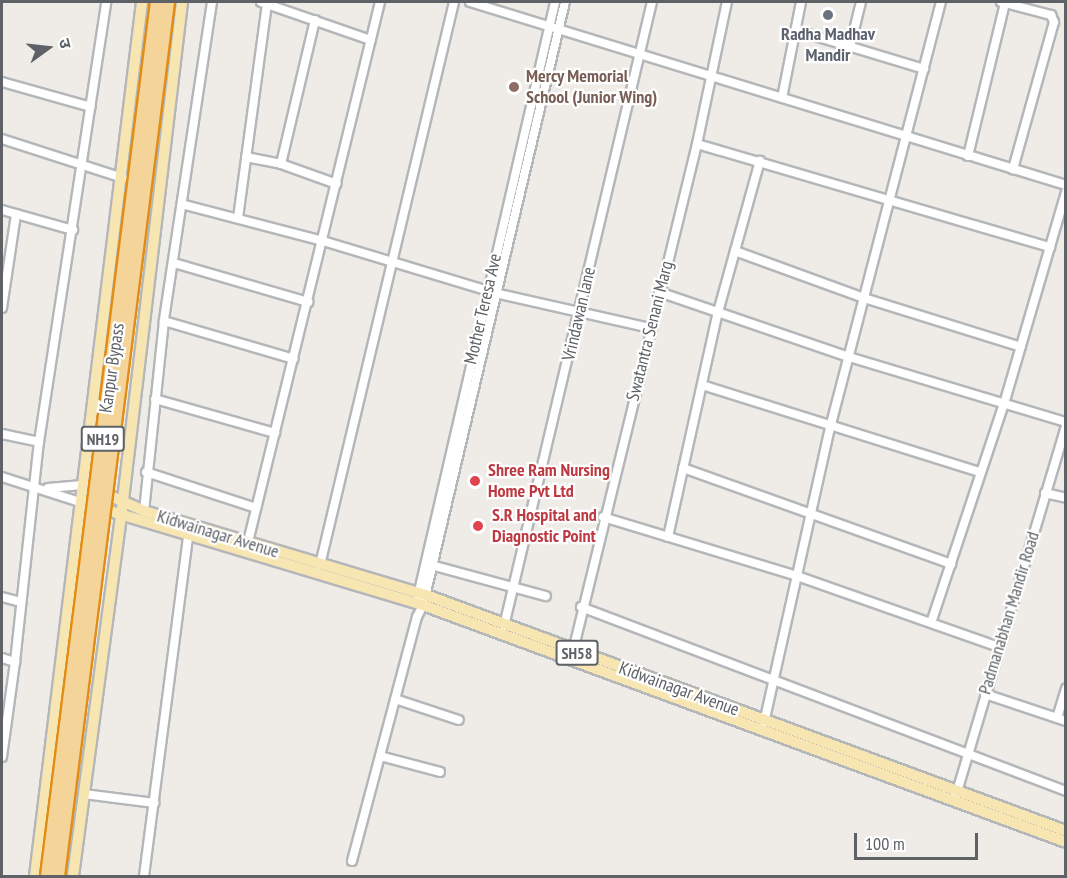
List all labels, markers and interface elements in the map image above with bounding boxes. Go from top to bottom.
marker: Radha Madhav Mandir [821,8,835,22]
north arrow [18,18,78,78]
place label: Radha Madhav Mandir [781,24,875,66]
text: उ [55,36,76,50]
place label: Mercy Memorial School (Junior Wing) [526,66,658,109]
marker: Mercy Memorial School (Junior Wing) [507,80,521,94]
street label: Mother Teresa Ave [460,251,506,367]
street label: Swatantra Senani Marg [622,259,678,403]
street label: Vrindawan lane [558,265,600,363]
street label: Kanpur Bypass [95,322,129,414]
road number: NH19 [80,426,126,452]
place label: Shree Ram Nursing Home Pvt Ltd [488,460,610,502]
marker: Shree Ram Nursing Home Pvt Ltd [466,472,484,490]
street label: Kidwainagar Avenue [154,505,282,563]
place label: S.R Hospital and Diagnostic Point [492,505,597,548]
marker: S.R Hospital and Diagnostic Point [469,517,487,535]
street label: Padmanabhan Mandir Road [974,529,1044,697]
road number: SH58 [554,640,600,666]
street label: Kidwainagar Avenue [616,657,742,721]
scale bar [857,821,982,859]
text: 100 m [865,832,905,855]

